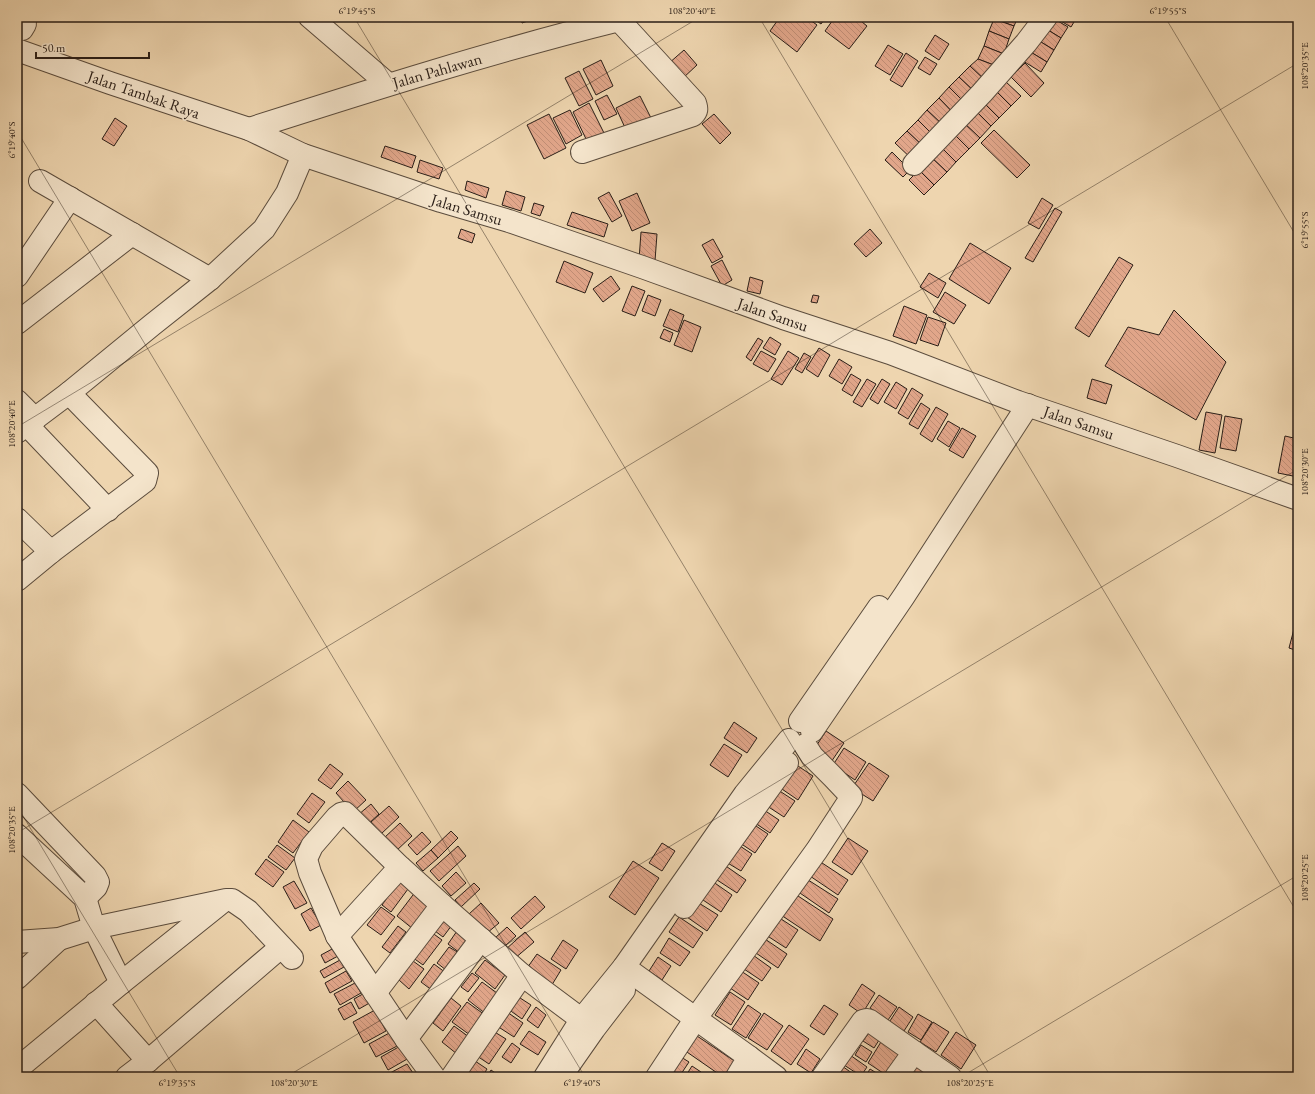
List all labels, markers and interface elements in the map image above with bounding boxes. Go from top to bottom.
text: 6°19'45"S [339,4,376,17]
text: 108°20'40"E [668,4,716,17]
text: 6°19'55"S [1150,4,1187,17]
scale bar [36,34,149,60]
text: 50 m [42,40,66,56]
text: 108°20'35"E [1298,42,1311,90]
street label: Jalan Pahlawan [388,48,485,94]
street label: Jalan Tambak Raya [83,65,203,124]
text: 6°19'40"S [5,121,18,158]
street label: Jalan Samsu [427,188,506,230]
text: 6°19'55"S [1298,211,1311,248]
street label: Jalan Samsu [733,292,812,337]
text: 108°20'40"E [5,400,18,448]
street label: Jalan Samsu [1039,400,1118,445]
text: 108°20'30"E [1298,448,1311,496]
text: 108°20'35"E [5,806,18,854]
text: 108°20'25"E [1298,854,1311,902]
text: 6°19'35"S [159,1076,196,1089]
text: 108°20'30"E [270,1076,318,1089]
text: 6°19'40"S [564,1076,601,1089]
text: 108°20'25"E [946,1076,994,1089]

